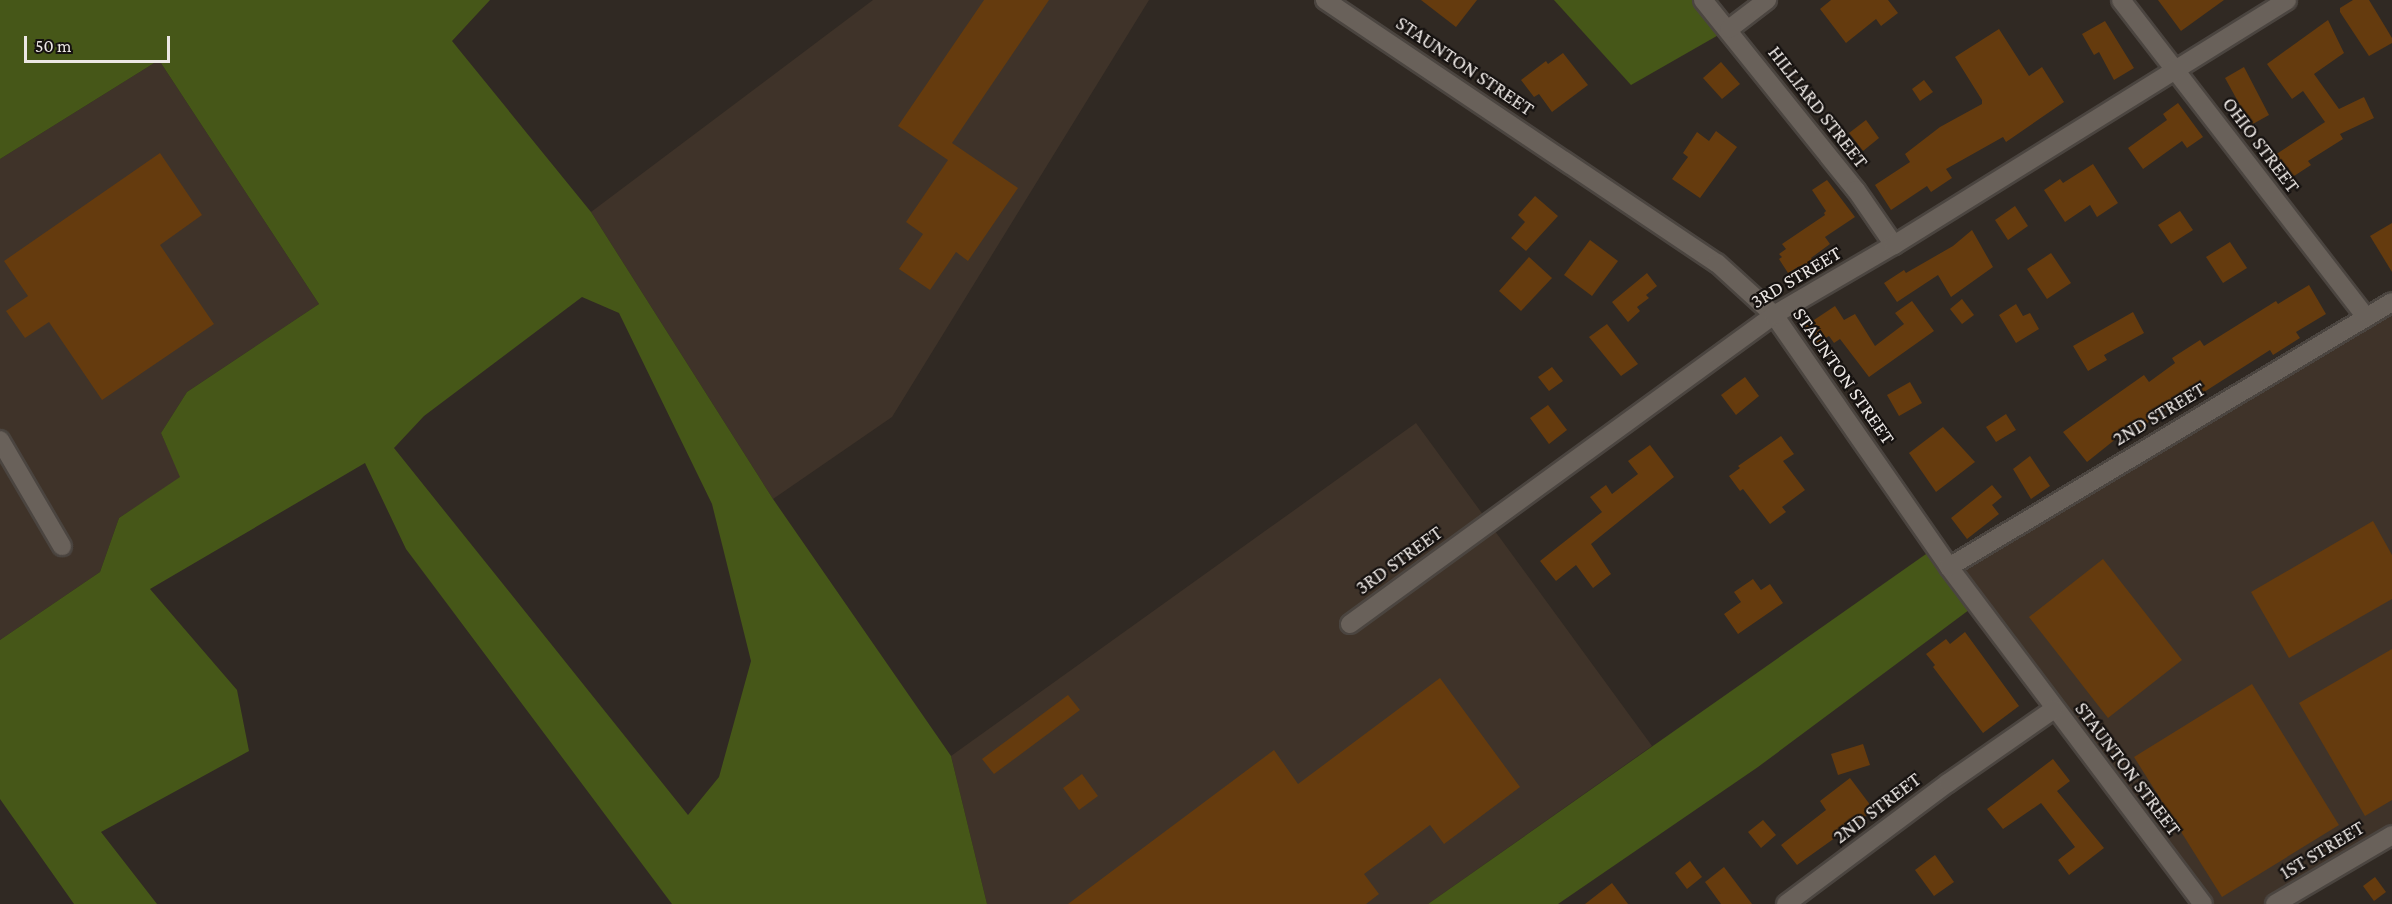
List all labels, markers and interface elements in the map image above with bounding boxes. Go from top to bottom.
street label: STAUNTON STREET [1391,11,1539,121]
scale bar [27,24,172,62]
text: 50 m [35,36,72,56]
street label: HILLIARD STREET [1763,41,1873,173]
street label: OHIO STREET [2217,92,2305,198]
street label: 3RD STREET [1746,241,1846,313]
street label: STAUNTON STREET [1788,303,1900,449]
street label: 2ND STREET [2108,377,2210,451]
street label: 3RD STREET [1351,520,1447,600]
street label: STAUNTON STREET [2070,697,2186,841]
street label: 2ND STREET [1828,767,1926,849]
street label: 1ST STREET [2275,815,2369,885]

